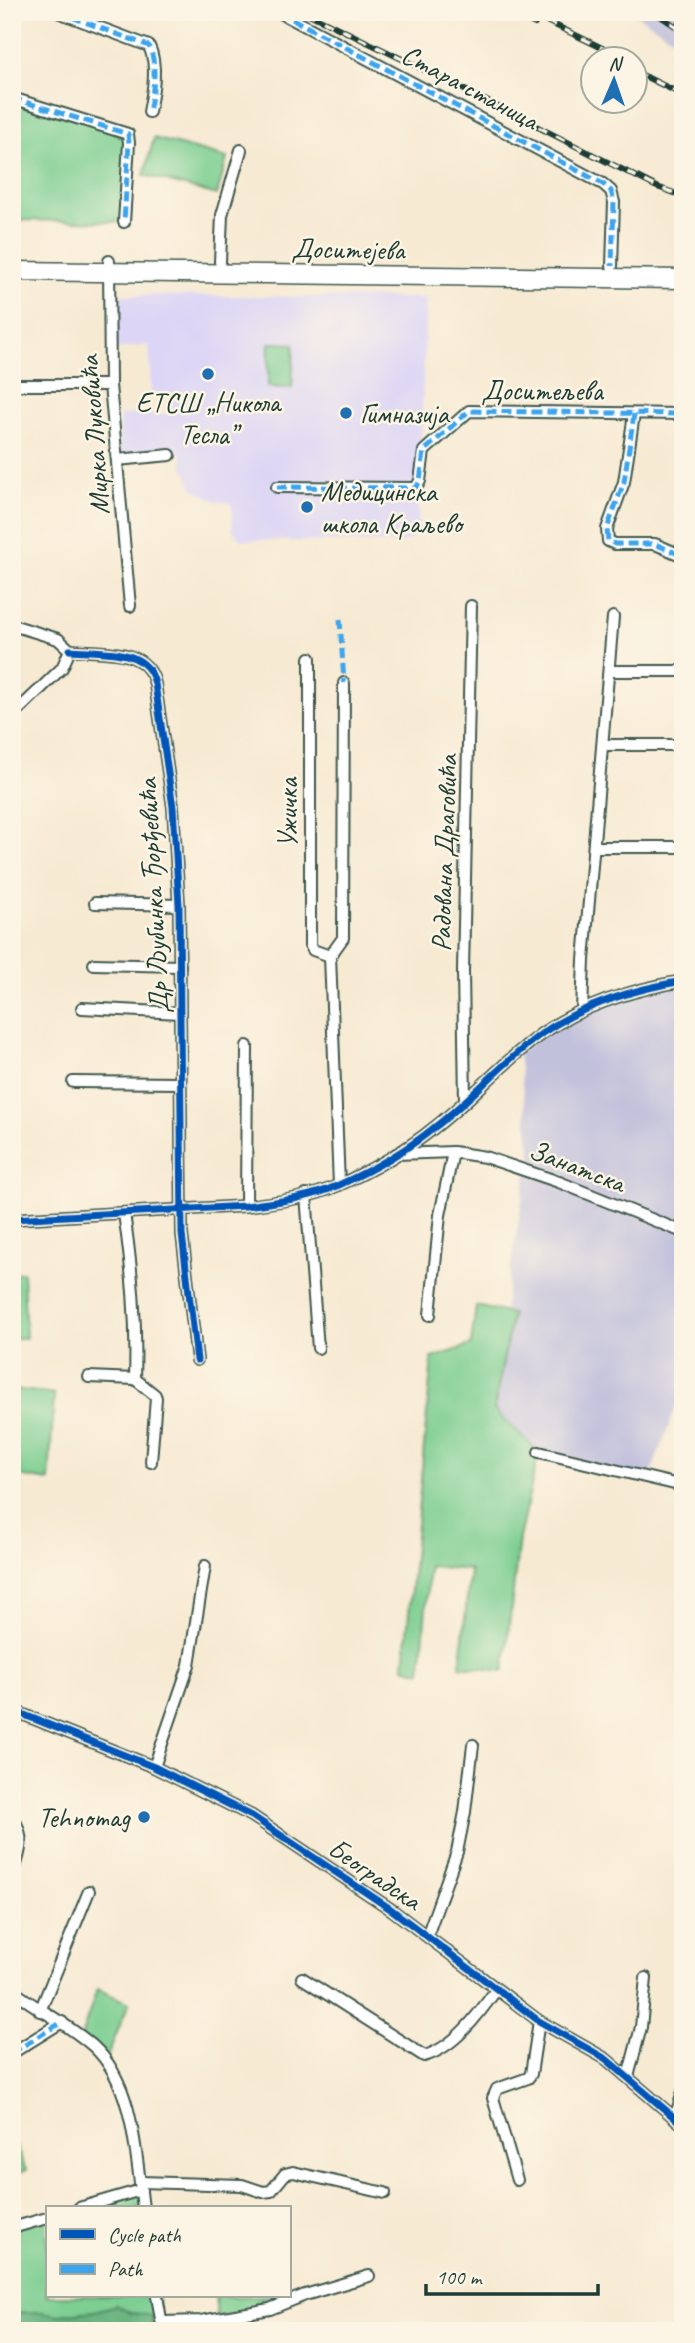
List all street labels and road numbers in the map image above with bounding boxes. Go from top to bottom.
street label: Стара станица [396,36,546,138]
street label: Доситејева [291,231,407,268]
street label: Мирка Луковића [71,352,117,516]
street label: Доситељева [481,373,604,408]
street label: Радована Драговића [423,752,465,952]
street label: Др Љубинка Ђорђевића [129,776,177,1014]
street label: Ужичка [270,776,305,848]
street label: Занатска [524,1132,632,1201]
street label: Београдска [322,1830,430,1919]

